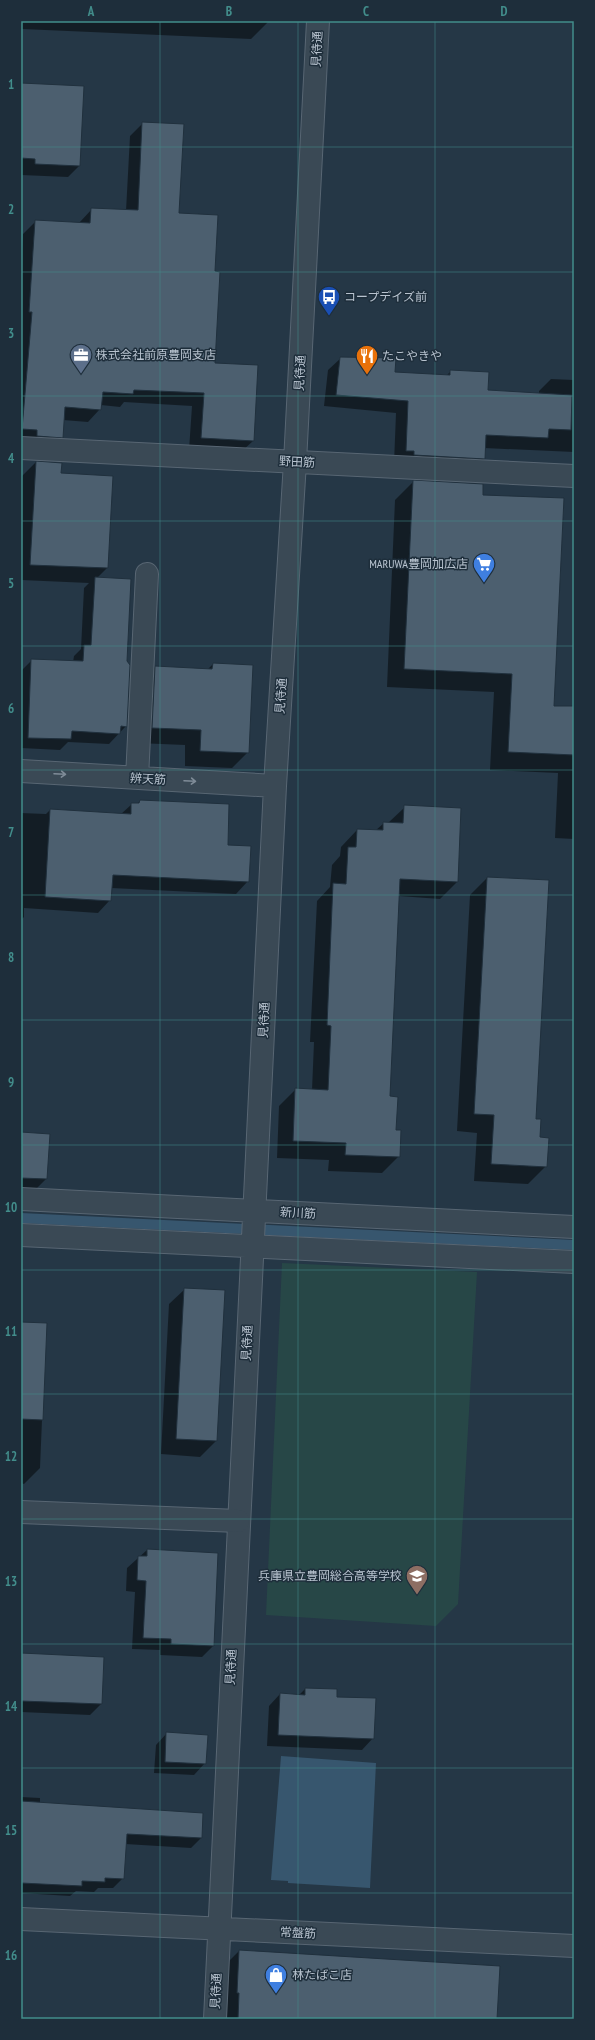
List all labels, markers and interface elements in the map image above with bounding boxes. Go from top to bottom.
text: A [87,3,95,20]
text: B [226,3,232,20]
text: C [363,3,369,20]
text: D [501,3,508,20]
street label: 見待通 [308,31,325,67]
text: 1 [8,76,14,93]
text: 2 [8,201,14,218]
bus stop icon: コープデイズ前 [316,284,342,317]
place label: コープデイズ前 [344,289,427,304]
text: 3 [8,325,14,342]
office icon: 株式会社前原豊岡支店 [68,342,94,375]
restaurant icon: たこやきや [354,343,380,376]
place label: 株式会社前原豊岡支店 [96,347,216,362]
place label: たこやきや [382,348,442,363]
street label: 見待通 [291,355,308,391]
text: 4 [8,450,15,467]
street label: 野田筋 [279,453,315,470]
supermarket icon: MARUWA豊岡加広店 [471,551,497,584]
place label: MARUWA豊岡加広店 [369,556,468,571]
text: 5 [8,575,14,592]
street label: 見待通 [272,677,289,714]
text: 6 [8,700,14,717]
one-way arrow [53,770,66,777]
street label: 辨天筋 [130,770,166,787]
one-way arrow [183,778,196,785]
text: 7 [8,824,14,841]
text: 8 [8,949,14,966]
street label: 見待通 [255,1002,272,1038]
text: 9 [8,1074,14,1091]
text: 10 [5,1199,17,1216]
street label: 新川筋 [280,1204,316,1221]
text: 11 [5,1323,17,1340]
street label: 見待通 [238,1325,255,1361]
text: 12 [5,1448,17,1465]
school or university icon: 兵庫県立豊岡総合高等学校 [404,1563,430,1596]
place label: 兵庫県立豊岡総合高等学校 [258,1568,402,1583]
text: 13 [5,1573,17,1590]
street label: 見待通 [222,1649,239,1685]
text: 14 [5,1698,18,1715]
text: 15 [5,1822,17,1839]
street label: 常盤筋 [280,1924,316,1941]
text: 16 [5,1947,17,1964]
shop icon: 林たばこ店 [263,1962,289,1995]
place label: 林たばこ店 [292,1967,352,1982]
street label: 見待通 [207,1973,224,2009]

